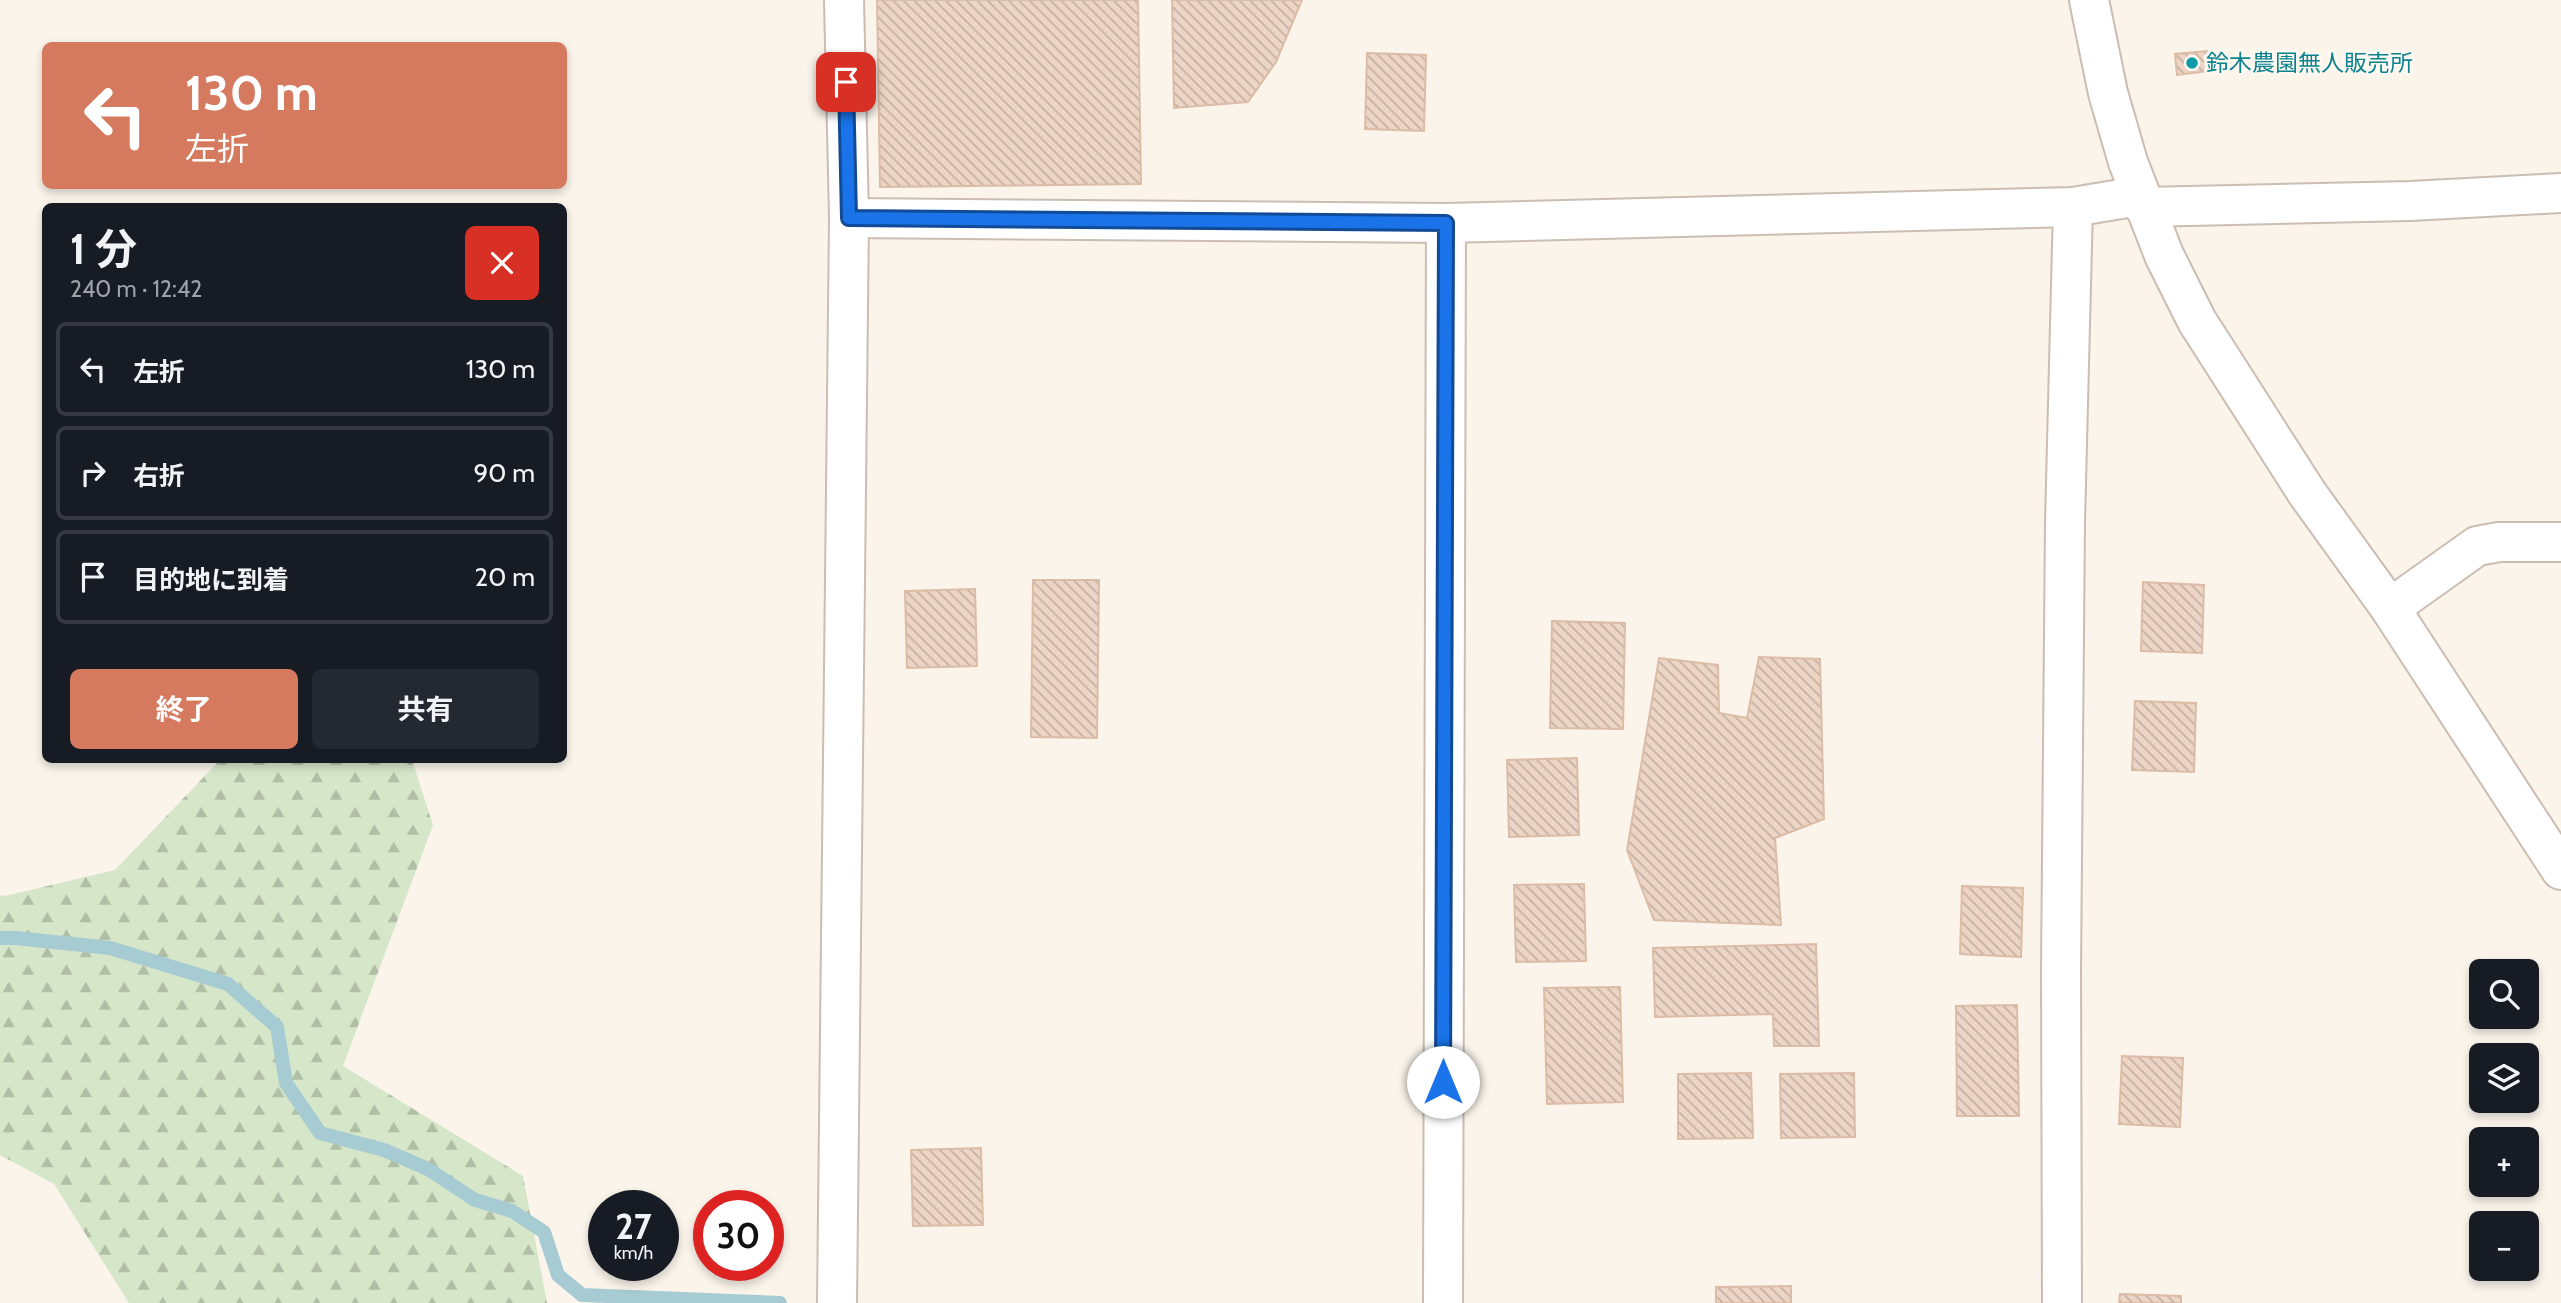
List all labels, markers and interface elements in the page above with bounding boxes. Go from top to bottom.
place label: 鈴木農園無人販売所 [2206,49,2413,77]
pin [816,52,876,112]
marker: 鈴木農園無人販売所 [2184,55,2200,71]
text: 130 m [185,63,318,122]
icon: arrive [827,63,865,101]
icon: left [70,70,161,161]
text: 左折 [185,129,249,168]
text: 1 分 [70,223,137,275]
button: close [465,226,539,300]
text: 240 m · 12:42 [70,275,202,303]
icon: left [74,350,112,388]
text: 130 m [466,353,535,385]
text: 左折 [133,356,185,388]
icon: right [74,454,112,492]
text: 90 m [473,457,535,489]
text: 右折 [133,460,185,492]
icon: arrive [74,558,112,596]
text: 20 m [475,561,535,593]
text: 目的地に到着 [133,564,289,596]
button: 終了 [70,669,298,749]
button: 共有 [312,669,539,749]
map controls [2469,959,2539,1281]
button: search [2469,959,2539,1029]
button: layers [2469,1043,2539,1113]
position arrow [1406,1045,1480,1119]
button: + [2469,1127,2539,1197]
speed limit sign: 30 [693,1190,784,1281]
text: 27 [615,1205,652,1248]
button: − [2469,1211,2539,1281]
text: km/h [614,1242,653,1264]

